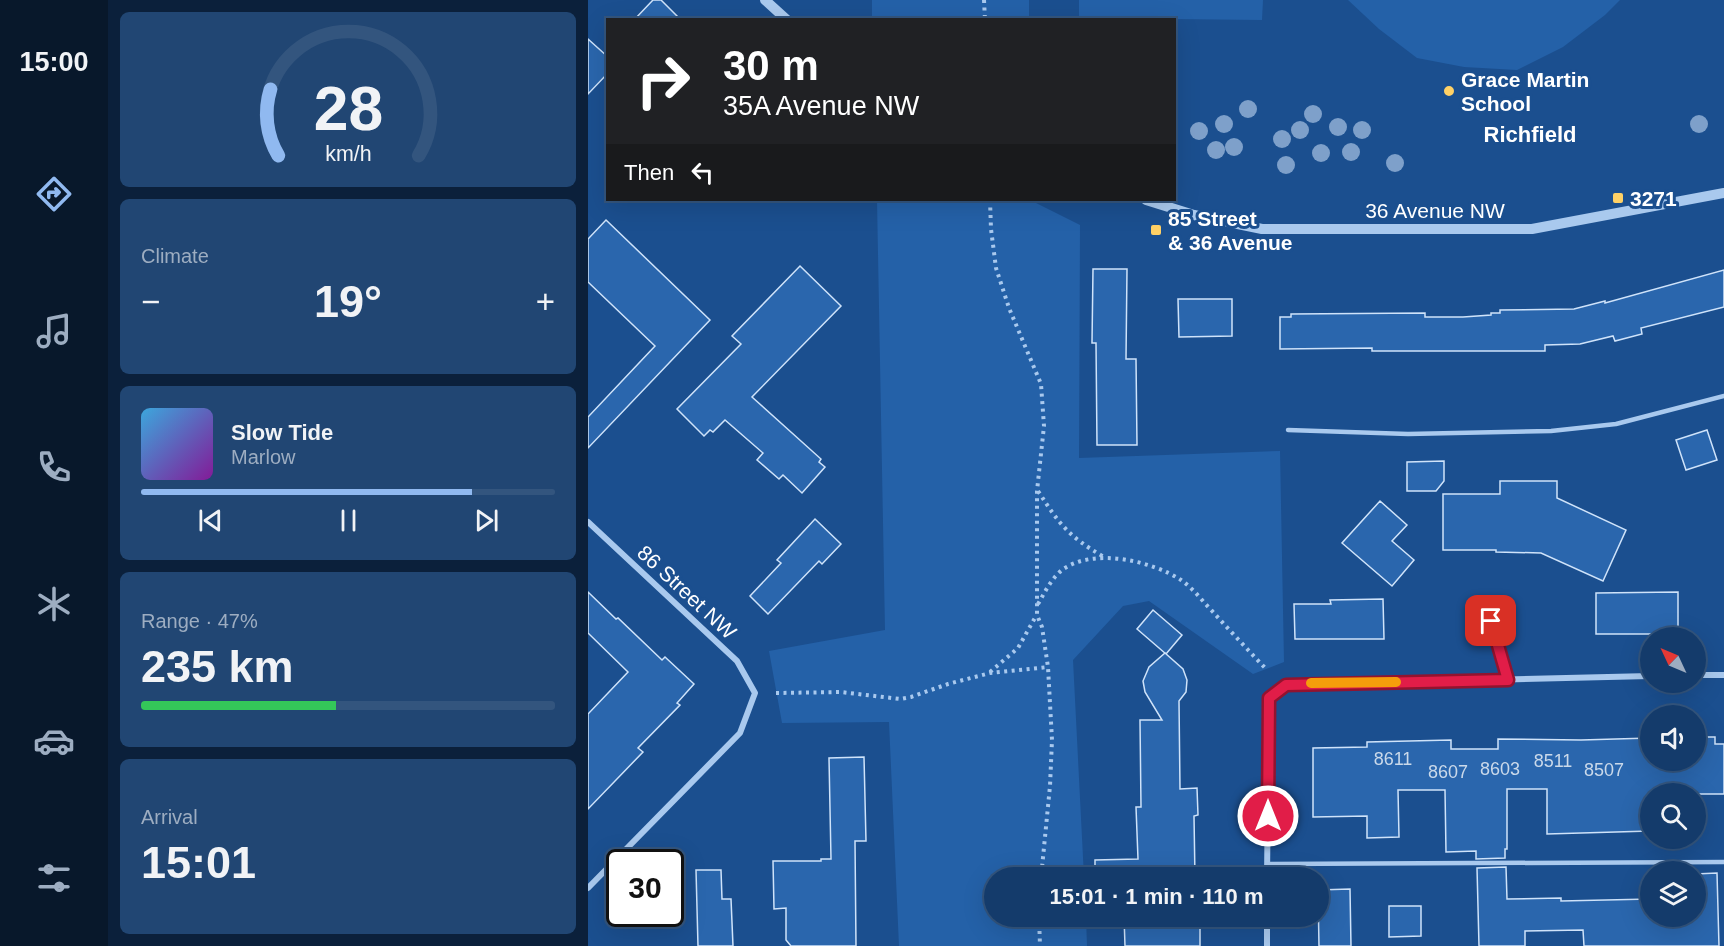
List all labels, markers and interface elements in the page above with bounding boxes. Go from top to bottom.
icon: right [624,42,702,120]
text: 30 m [723,42,819,89]
text: 15:00 [19,47,89,77]
place label: Grace Martin School [1461,68,1589,115]
text: 28 [313,75,383,144]
marker: Grace Martin School [1442,84,1456,98]
text: 35A Avenue NW [723,91,919,121]
district label: Richfield [1484,122,1576,147]
text: km/h [325,143,371,167]
icon: left [686,156,719,189]
text: Then [624,160,674,185]
icon: directions [33,173,75,215]
place label: 3271 [1630,187,1677,210]
marker: 3271 [1611,191,1625,205]
street label: 36 Avenue NW [1365,199,1505,222]
place label: 85 Street & 36 Avenue [1168,207,1293,254]
marker: 85 Street & 36 Avenue [1149,223,1163,237]
text: Climate [141,245,209,267]
text: 19° [314,276,382,327]
text: − [141,283,160,320]
text: + [536,283,555,320]
icon: music [33,310,75,352]
text: Slow Tide [231,420,333,445]
icon: phone [33,446,75,488]
text: Marlow [231,446,295,468]
icon: previous [194,504,227,537]
icon: pause [332,504,365,537]
icon: next [470,504,503,537]
street label: 86 Street NW [633,541,741,644]
icon: climate [33,583,75,625]
pin [1465,595,1516,646]
icon: arrive [1474,604,1507,637]
text: Range · 47% [141,610,258,632]
north arrow [1640,627,1706,693]
map controls [1640,627,1706,927]
text: 235 km [141,641,294,692]
button: sound [1640,705,1706,771]
icon: car [33,720,75,762]
house number: 8611 [1374,749,1412,769]
house number: 8511 [1534,751,1572,771]
house number: 8603 [1480,759,1520,779]
house number: 8507 [1584,760,1624,780]
house number: 8607 [1428,762,1468,782]
button: search [1640,783,1706,849]
position arrow [1236,784,1300,848]
text: Arrival [141,806,198,828]
text: 15:01 [141,837,256,888]
speed limit sign: 30 [606,849,684,927]
icon: filters [33,857,75,899]
button: layers [1640,861,1706,927]
text: 15:01 · 1 min · 110 m [1050,884,1264,909]

